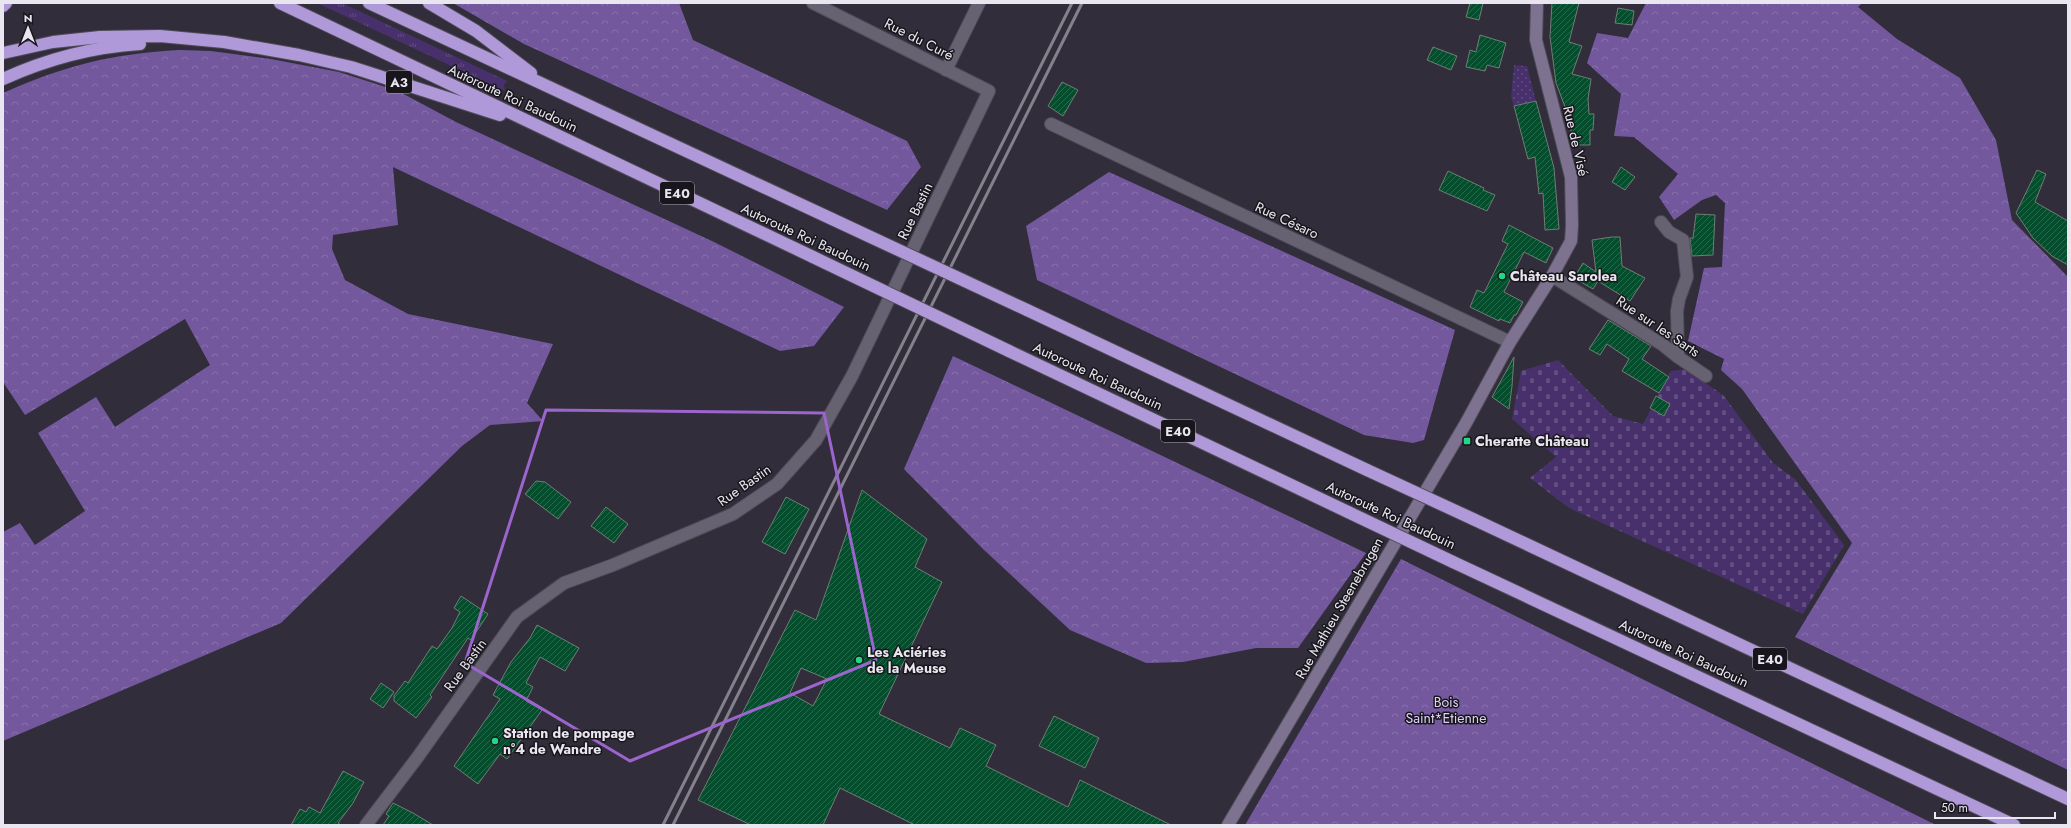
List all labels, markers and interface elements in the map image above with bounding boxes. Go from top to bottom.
north arrow [8,8,48,48]
text: N [24,10,32,26]
street label: Rue du Curé [881,13,957,65]
street label: Autoroute Roi Baudouin [445,59,581,137]
road number: A3 [386,71,412,93]
street label: Rue de Visé [1558,104,1594,178]
street label: Rue Bastin [893,179,937,243]
road number: E40 [660,182,694,204]
street label: Rue Césaro [1252,197,1322,244]
street label: Autoroute Roi Baudouin [738,198,874,276]
place label: Château Sarolea [1510,266,1617,286]
marker: Château Sarolea [1497,271,1507,281]
street label: Rue sur les Sarts [1612,291,1704,362]
street label: Autoroute Roi Baudouin [1030,337,1166,415]
road number: E40 [1161,420,1195,442]
place label: Cheratte Château [1475,431,1589,451]
marker: Cheratte Château [1462,436,1472,446]
street label: Rue Bastin [713,459,775,511]
street label: Autoroute Roi Baudouin [1323,476,1459,554]
street label: Rue Mathieu Steenebrugen [1290,534,1388,682]
street label: Autoroute Roi Baudouin [1616,614,1752,692]
street label: Rue Bastin [439,634,491,696]
place label: Les Aciéries de la Meuse [867,642,947,678]
road number: E40 [1753,648,1787,670]
marker: Les Aciéries de la Meuse [854,655,864,665]
park label: Bois Saint*Etienne [1406,692,1486,728]
place label: Station de pompage n°4 de Wandre [503,723,635,759]
marker: Station de pompage n°4 de Wandre [490,736,500,746]
scale bar [1935,794,2055,820]
text: 50 m [1941,799,1968,817]

